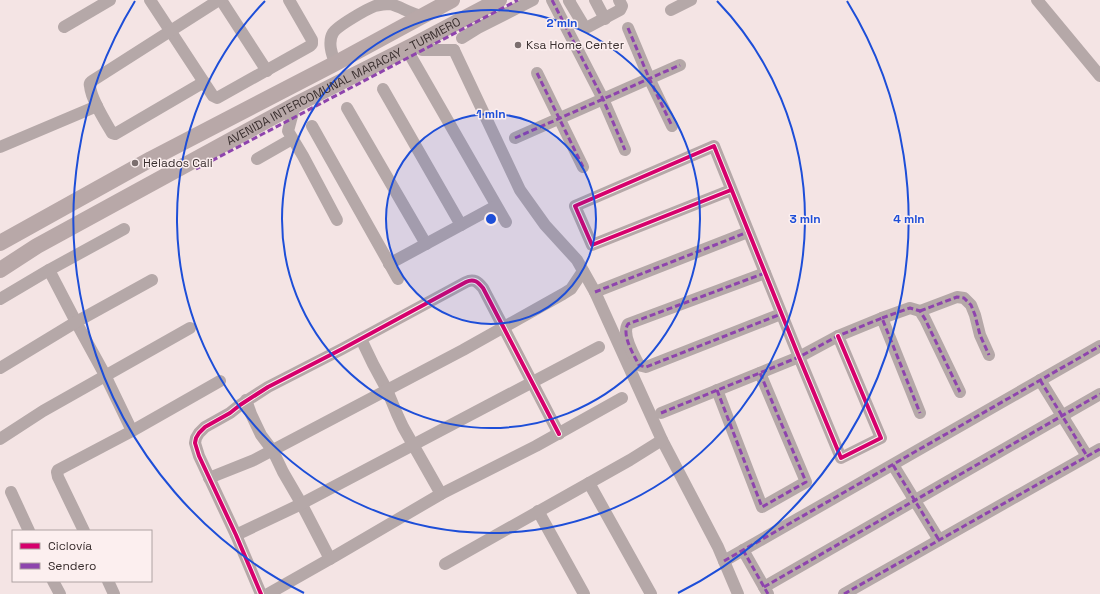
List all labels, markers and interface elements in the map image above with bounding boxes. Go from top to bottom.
street label: AVENIDA INTERCOMUNAL MARACAY - TURMERO [223,14,463,149]
text: 2 min [546,15,578,31]
place label: Ksa Home Center [526,37,625,53]
marker: Ksa Home Center [513,40,523,50]
text: 1 min [476,106,506,122]
place label: Helados Cali [143,155,213,171]
marker: Helados Cali [130,158,140,168]
text: 3 min [789,211,821,227]
text: 4 min [893,211,925,227]
centre of rings [484,212,498,226]
legend [12,530,152,582]
text: Ciclovía [48,538,92,554]
text: Sendero [48,558,96,574]

